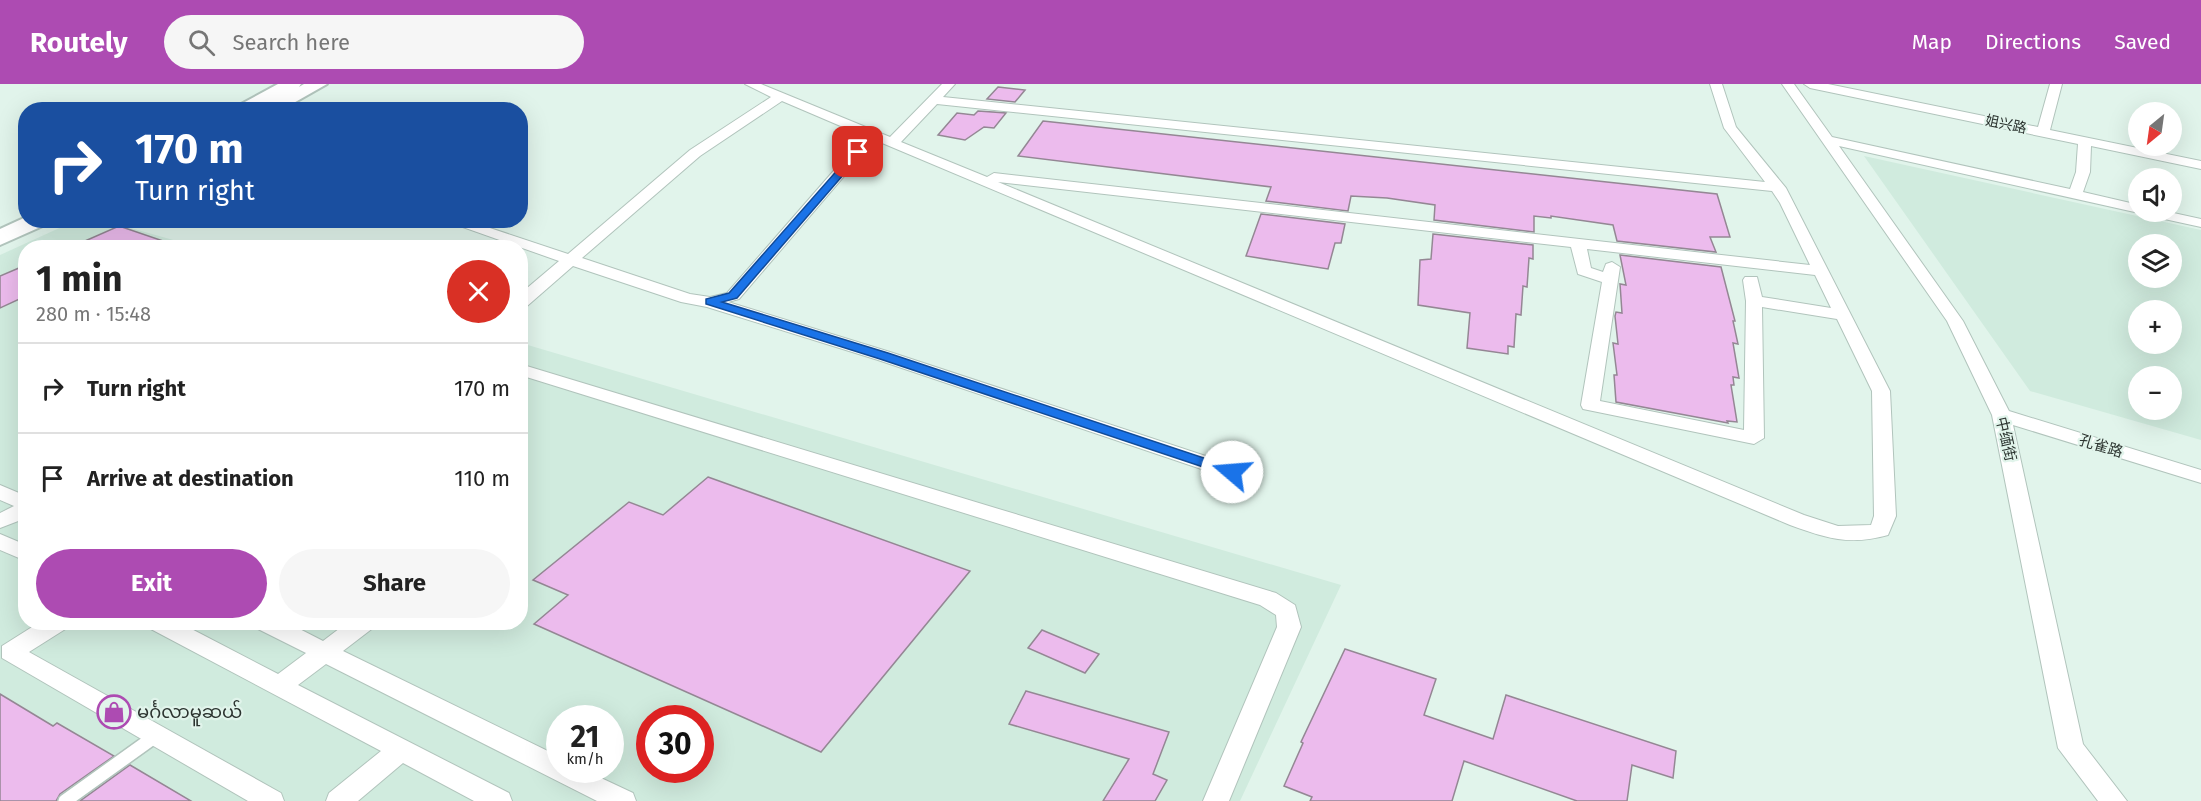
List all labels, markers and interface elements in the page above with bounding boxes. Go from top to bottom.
search box [164,15,584,69]
text: Routely [30,26,128,59]
icon: search [185,26,218,59]
text: Search here [233,29,350,56]
text: Map [1912,29,1952,55]
text: Directions [1985,29,2081,55]
text: Saved [2114,29,2171,55]
north arrow [2128,102,2182,156]
map controls [2128,102,2182,420]
street label: 姐兴路 [1984,112,2028,137]
text: 170 m [135,124,244,174]
icon: right [36,126,114,204]
pin [832,126,883,177]
icon: arrive [841,135,874,168]
button: sound [2128,168,2182,222]
text: Turn right [135,175,255,207]
button: layers [2128,234,2182,288]
text: 1 min [36,257,123,301]
button: close [447,260,510,323]
button: + [2128,300,2182,354]
text: 280 m · 15:48 [36,302,151,326]
button: − [2128,366,2182,420]
icon: right [36,372,69,405]
text: Turn right [87,375,186,402]
text: 170 m [454,375,510,402]
street label: 中缅街 [1992,415,2020,463]
street label: 孔雀路 [2077,431,2125,461]
position arrow [1200,440,1264,504]
icon: arrive [36,462,69,495]
text: Arrive at destination [87,465,294,492]
text: 110 m [454,465,510,492]
button: Exit [36,549,267,618]
button: Share [279,549,510,618]
shop icon: မင်္ဂလာမူဆယ် [96,694,132,730]
place label: မင်္ဂလာမူဆယ် [137,699,242,727]
speed limit sign: 30 [636,705,714,783]
text: 21 [571,719,599,755]
text: km/h [566,750,604,768]

